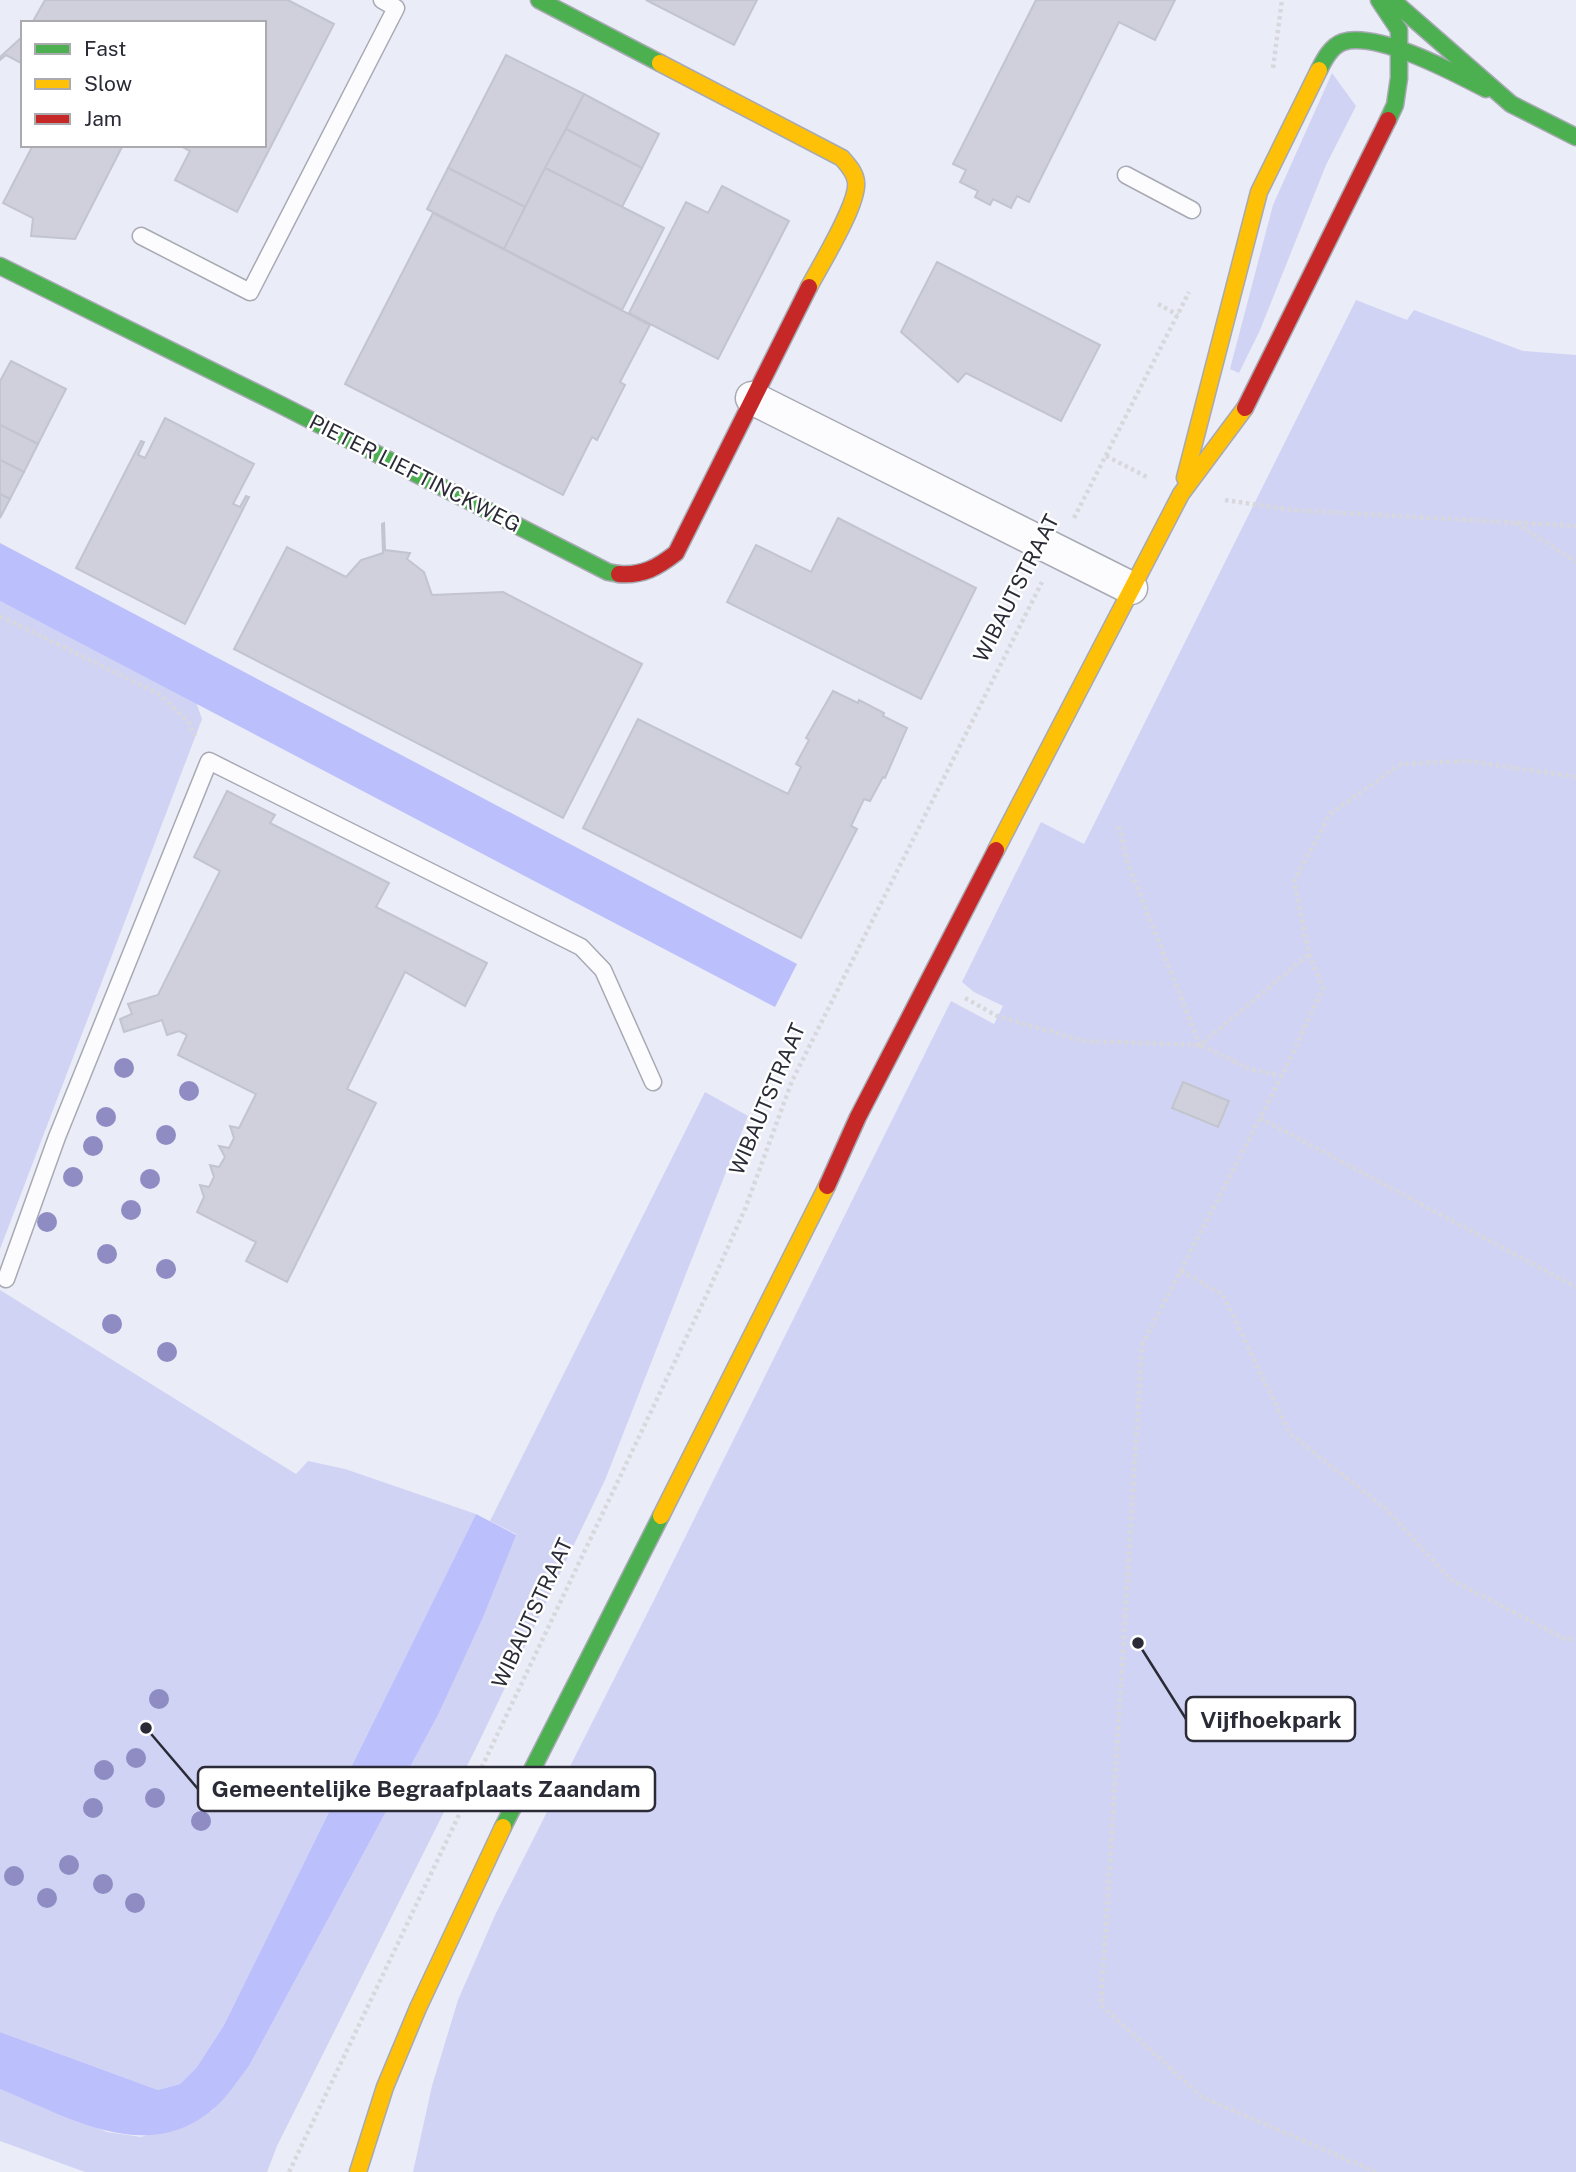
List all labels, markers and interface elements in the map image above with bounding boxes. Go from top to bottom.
legend [21,21,266,147]
text: Fast [84,36,126,61]
text: Slow [84,71,132,96]
text: Jam [84,106,122,131]
street label: PIETER LIEFTINCKWEG [305,409,525,537]
street label: WIBAUTSTRAAT [968,510,1064,666]
street label: WIBAUTSTRAAT [724,1019,810,1179]
street label: WIBAUTSTRAAT [486,1534,578,1692]
callout: Vijfhoekpark [1186,1697,1355,1741]
text: Vijfhoekpark [1200,1706,1342,1733]
callout: Gemeentelijke Begraafplaats Zaandam [198,1767,655,1811]
text: Gemeentelijke Begraafplaats Zaandam [212,1775,640,1802]

